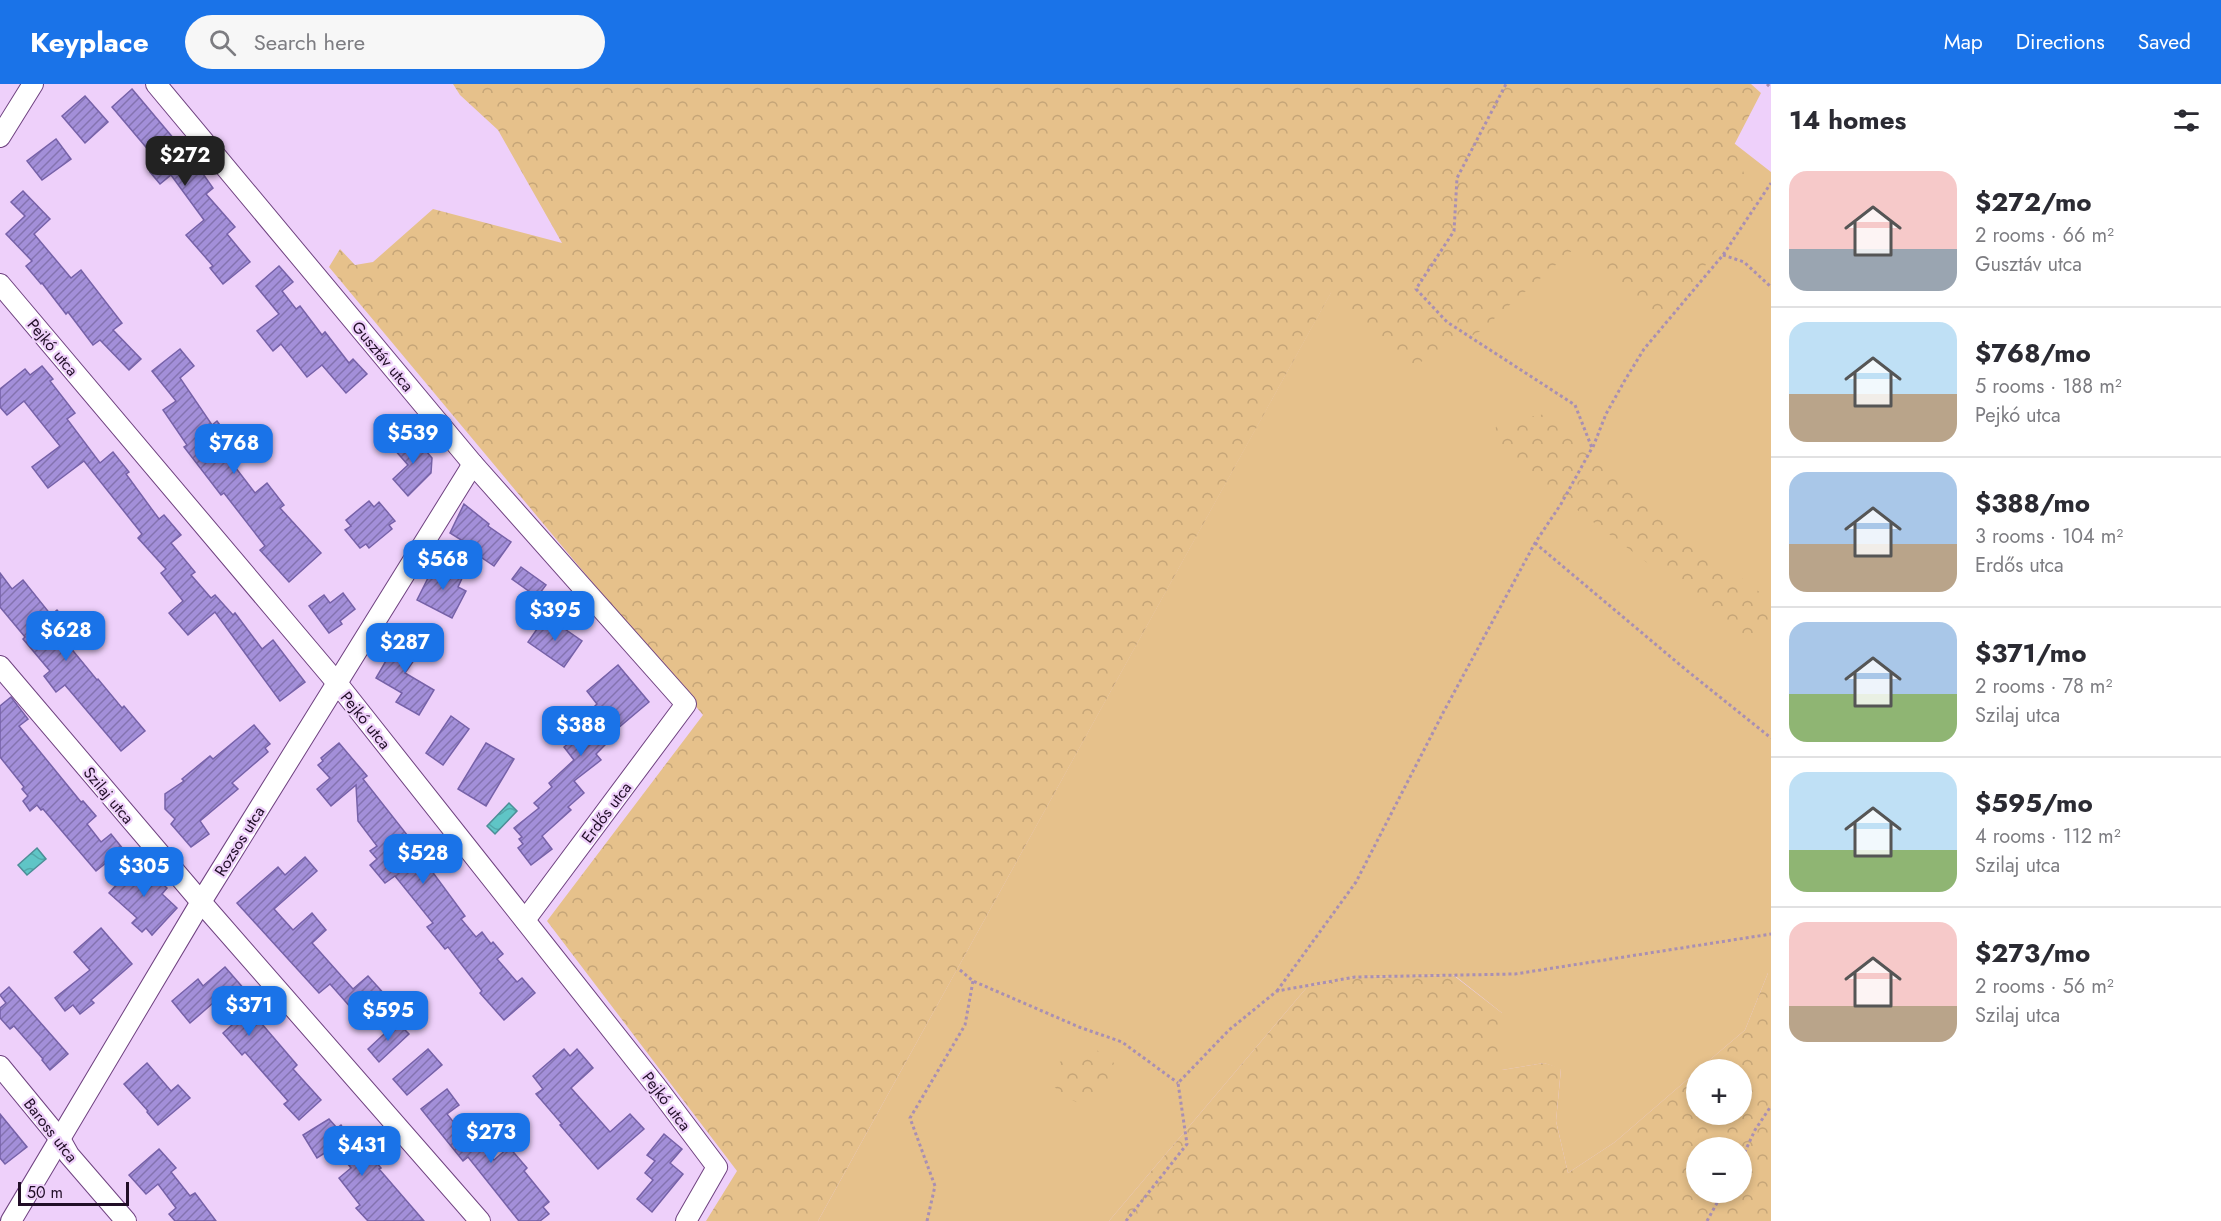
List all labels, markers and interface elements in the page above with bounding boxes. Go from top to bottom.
search box [185,15,605,69]
text: Keyplace [30,22,149,63]
icon: search [206,26,239,59]
text: Search here [254,26,365,58]
text: Map [1944,27,1983,57]
text: Directions [2016,27,2105,57]
text: Saved [2138,27,2191,57]
text: 14 homes [1789,101,1906,139]
icon: filters [2170,104,2203,137]
pin: $272 [149,136,221,187]
text: $272 [160,141,210,170]
text: $272/mo [1975,183,2092,221]
icon: home [1837,195,1909,267]
text: 2 rooms · 66 m² [1975,221,2114,250]
text: Gusztáv utca [1975,250,2082,279]
street label: Pejkó utca [22,314,83,381]
street label: Gusztáv utca [346,316,419,396]
text: $768/mo [1975,334,2091,372]
icon: home [1837,346,1909,418]
text: 5 rooms · 188 m² [1975,372,2122,401]
text: Pejkó utca [1975,401,2061,430]
pin: $539 [377,414,449,465]
text: $539 [387,419,439,448]
pin: $768 [198,424,270,475]
text: $768 [209,429,259,458]
text: $388/mo [1975,484,2090,522]
icon: home [1837,496,1909,568]
text: 3 rooms · 104 m² [1975,522,2123,551]
pin: $568 [407,540,479,591]
text: $568 [417,545,469,574]
text: Erdős utca [1975,551,2064,580]
pin: $395 [519,591,591,642]
text: $395 [529,596,581,625]
pin: $628 [30,611,102,662]
text: $628 [40,616,92,645]
pin: $287 [369,623,441,674]
text: $287 [380,628,430,657]
text: $371/mo [1975,634,2087,672]
icon: home [1837,646,1909,718]
text: 2 rooms · 78 m² [1975,672,2112,701]
street label: Pejkó utca [335,686,396,754]
text: Szilaj utca [1975,701,2060,730]
pin: $388 [545,706,617,757]
text: $388 [556,711,606,740]
street label: Szilaj utca [78,762,139,829]
street label: Erdős utca [576,777,637,848]
text: $595/mo [1975,784,2093,822]
icon: home [1837,796,1909,868]
street label: Rozsos utca [209,802,270,881]
text: 4 rooms · 112 m² [1975,822,2121,851]
pin: $528 [387,834,459,885]
text: $528 [398,839,449,868]
pin: $305 [108,847,180,898]
text: Szilaj utca [1975,851,2060,880]
text: $305 [119,852,170,881]
text: $273/mo [1975,934,2090,972]
icon: home [1837,946,1909,1018]
text: 2 rooms · 56 m² [1975,972,2114,1001]
pin: $371 [213,986,285,1037]
text: $371 [226,991,272,1020]
pin: $595 [352,991,424,1042]
text: $595 [362,996,414,1025]
text: Szilaj utca [1975,1001,2060,1030]
map controls [1686,1059,1752,1203]
button: + [1686,1059,1752,1125]
street label: Pejkó utca [637,1067,696,1136]
street label: Baross utca [18,1093,83,1167]
pin: $273 [455,1113,527,1164]
text: $273 [466,1118,516,1147]
pin: $431 [326,1126,398,1177]
text: $431 [338,1131,387,1160]
button: − [1686,1137,1752,1203]
scale bar [18,1179,129,1206]
text: 50 m [27,1181,63,1204]

